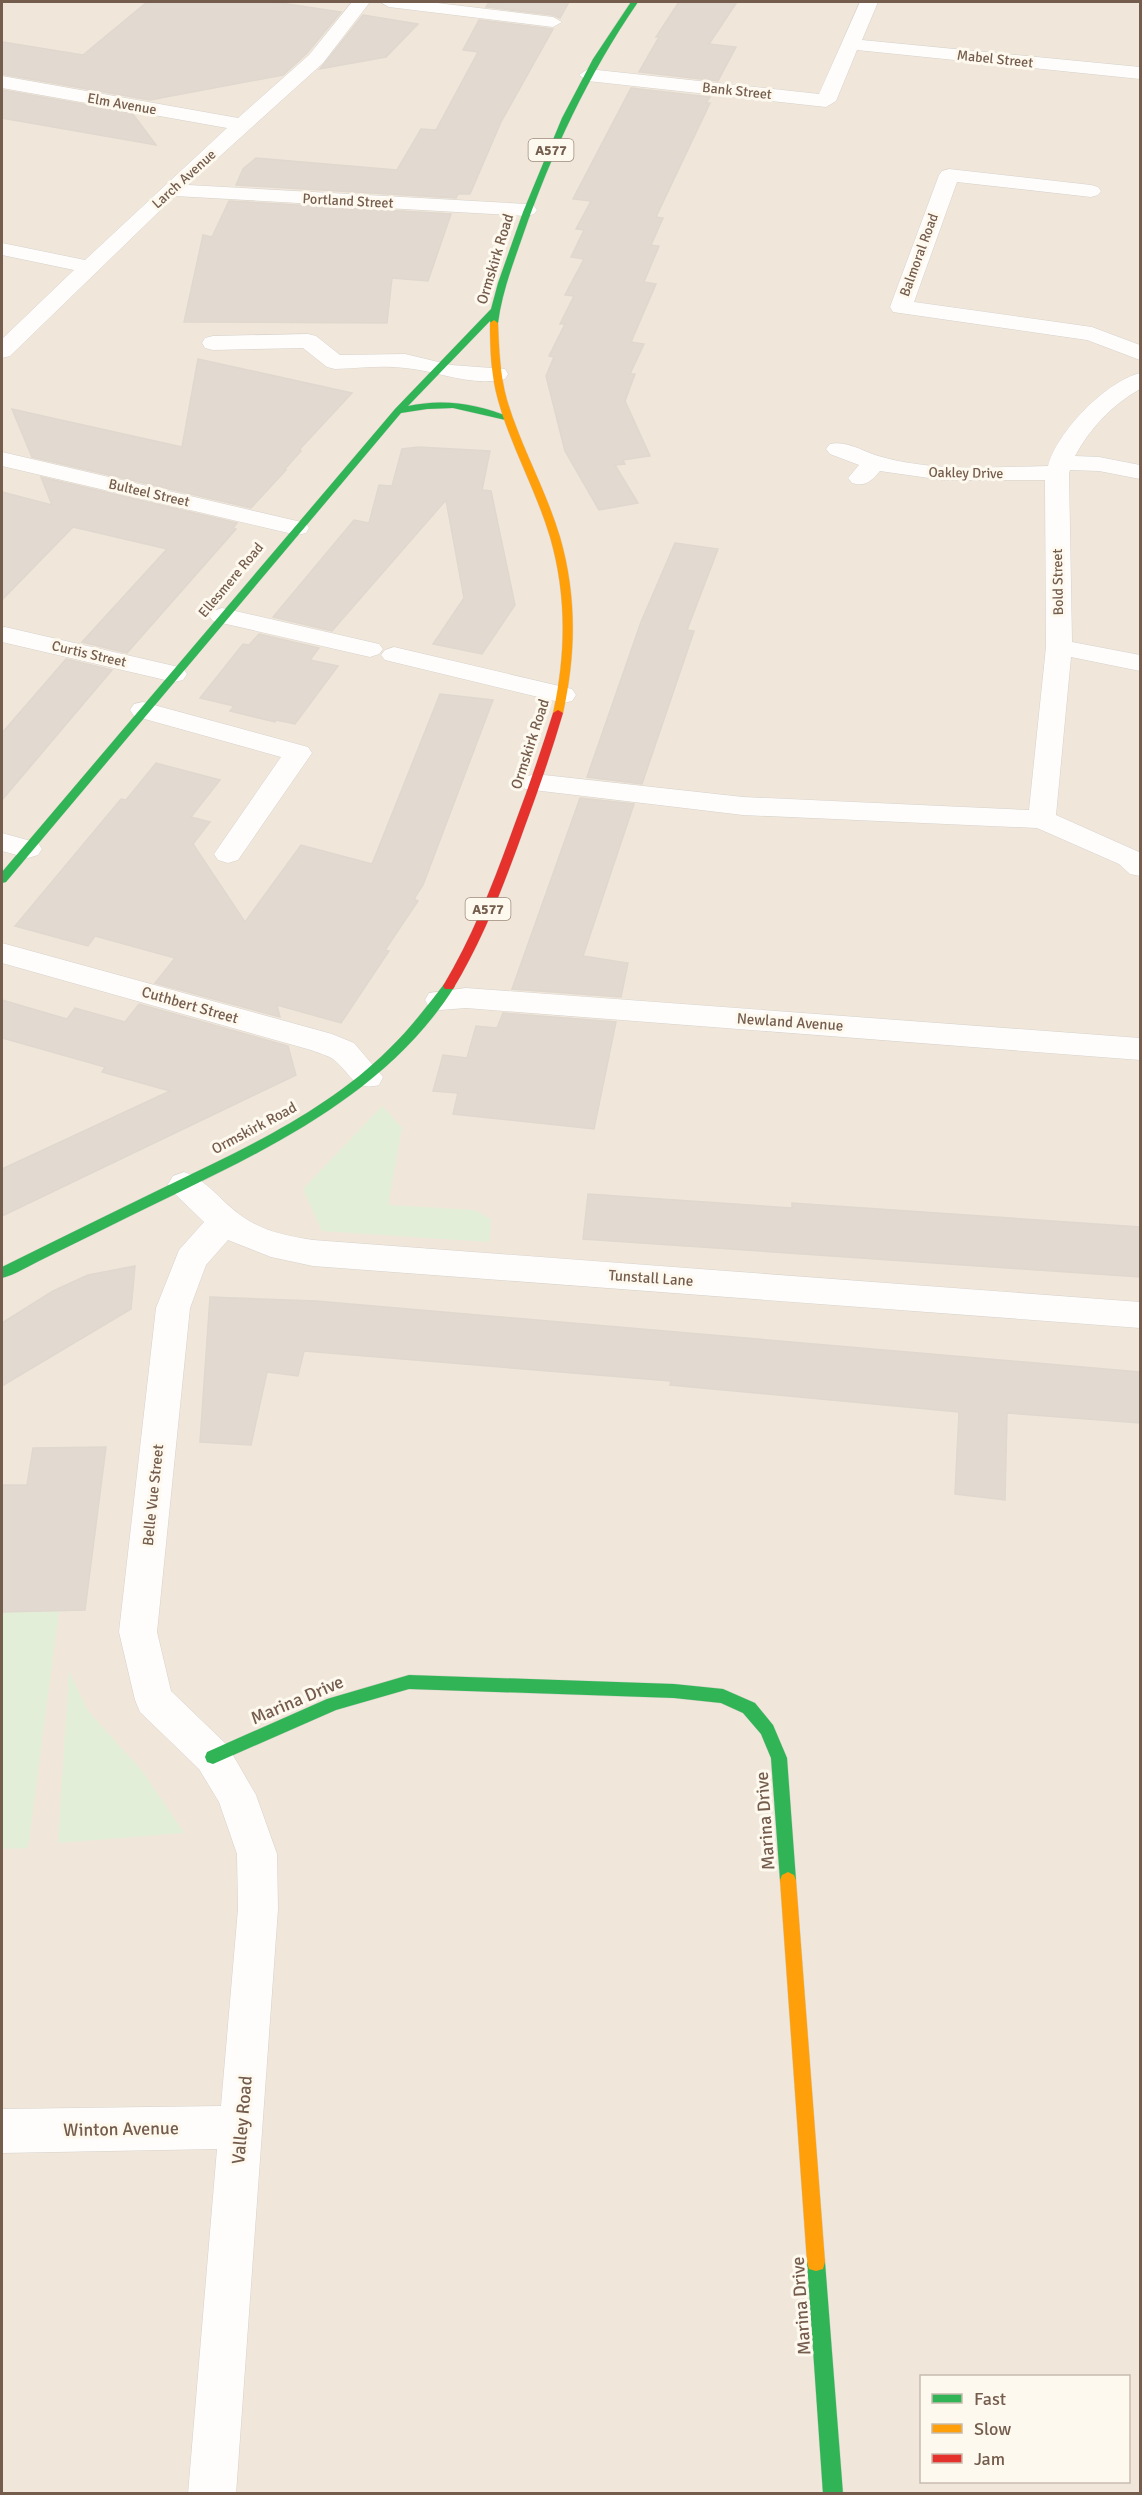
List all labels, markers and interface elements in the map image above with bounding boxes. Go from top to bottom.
street label: Mabel Street [956,47,1034,71]
street label: Bank Street [701,79,773,103]
street label: Elm Avenue [86,90,158,118]
road number: A577 [528,139,574,161]
street label: Larch Avenue [148,146,220,212]
street label: Portland Street [302,190,394,212]
street label: Ormskirk Road [473,211,517,307]
street label: Balmoral Road [896,211,942,299]
street label: Oakley Drive [929,464,1003,482]
street label: Bulteel Street [107,475,191,511]
street label: Ellesmere Road [195,539,267,621]
street label: Bold Street [1049,548,1067,616]
street label: Curtis Street [50,637,128,671]
street label: Ormskirk Road [507,697,553,791]
road number: A577 [466,898,510,920]
street label: Cuthbert Street [140,983,240,1027]
street label: Newland Avenue [736,1009,844,1035]
street label: Ormskirk Road [208,1098,300,1158]
street label: Tunstall Lane [608,1266,694,1290]
street label: Belle Vue Street [139,1443,167,1547]
street label: Marina Drive [247,1671,347,1729]
street label: Marina Drive [751,1771,779,1871]
street label: Valley Road [227,2075,257,2165]
street label: Winton Avenue [63,2117,179,2141]
street label: Marina Drive [787,2256,815,2356]
legend [920,2375,1130,2483]
text: Fast [974,2388,1006,2410]
text: Slow [974,2418,1011,2440]
text: Jam [974,2448,1005,2470]

